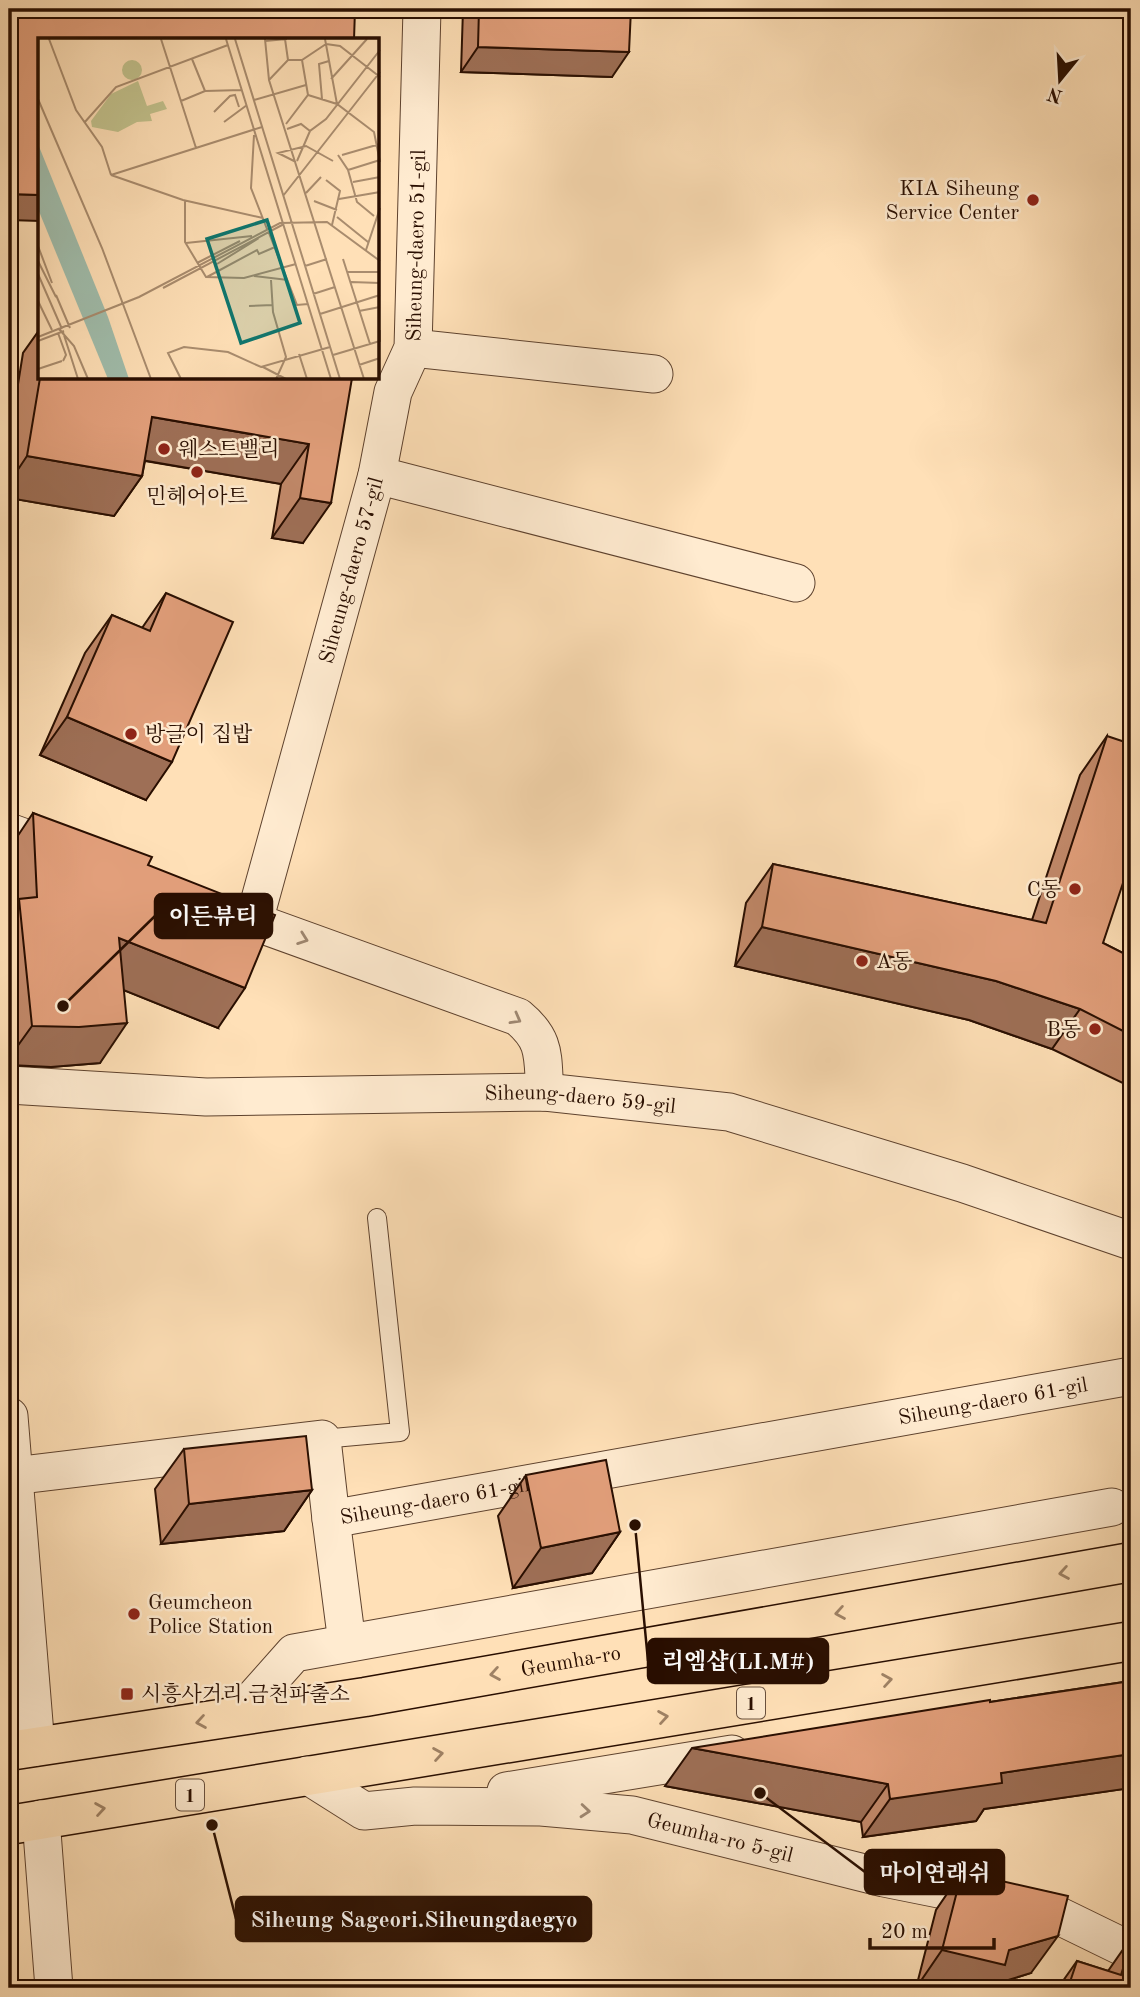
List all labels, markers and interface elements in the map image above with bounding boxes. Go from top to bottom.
inset map [38,38,380,380]
north arrow [1024,46,1094,116]
text: N [1045,82,1065,105]
street label: Siheung-daero 51-gil [404,149,430,342]
place label: KIA Siheung Service Center [886,179,1020,224]
marker: KIA Siheung Service Center [1025,192,1041,208]
place label: 웨스트밸리 [178,438,279,461]
marker: 웨스트밸리 [156,441,172,457]
marker: 민헤어아트 [189,464,205,480]
street label: Siheung-daero 57-gil [317,475,388,666]
place label: 민헤어아트 [146,485,248,508]
place label: 방글이 집밥 [145,723,253,746]
marker: 방글이 집밥 [123,726,139,742]
place label: C동 [1027,879,1061,901]
marker: C동 [1067,881,1083,897]
callout: 이든뷰티 [155,894,272,938]
text: 이든뷰티 [169,903,257,929]
one-way arrow [297,931,309,945]
place label: A동 [876,951,912,973]
marker: A동 [854,953,870,969]
one-way arrow [509,1010,521,1024]
place label: B동 [1046,1019,1081,1041]
marker: B동 [1087,1021,1103,1037]
street label: Siheung-daero 59-gil [484,1083,677,1118]
street label: Siheung-daero 61-gil [897,1375,1090,1429]
street label: Siheung-daero 61-gil [338,1475,532,1529]
one-way arrow [1058,1565,1070,1580]
place label: Geumcheon Police Station [148,1593,273,1638]
one-way arrow [834,1605,846,1620]
marker: Geumcheon Police Station [126,1606,142,1622]
callout: 리엠샵(LI.M#) [648,1639,828,1683]
street label: Geumha-ro [519,1643,623,1681]
text: 리엠샵(LI.M#) [662,1648,814,1674]
one-way arrow [489,1666,501,1681]
one-way arrow [881,1673,893,1688]
place label: 시흥사거리.금천파출소 [141,1682,350,1706]
marker: 시흥사거리.금천파출소 [119,1686,135,1702]
road number: 1 [737,1688,765,1718]
one-way arrow [657,1710,668,1725]
one-way arrow [195,1714,207,1729]
one-way arrow [432,1747,444,1762]
road number: 1 [176,1780,204,1811]
one-way arrow [94,1802,106,1817]
one-way arrow [579,1803,590,1818]
street label: Geumha-ro 5-gil [645,1810,795,1867]
callout: 마이연래쉬 [865,1850,1004,1894]
text: 마이연래쉬 [879,1860,991,1886]
callout: Siheung Sageori.Siheungdaegyo [236,1897,591,1941]
scale bar [870,1906,995,1950]
text: Siheung Sageori.Siheungdaegyo [251,1909,577,1932]
text: 20 m [881,1922,928,1943]

